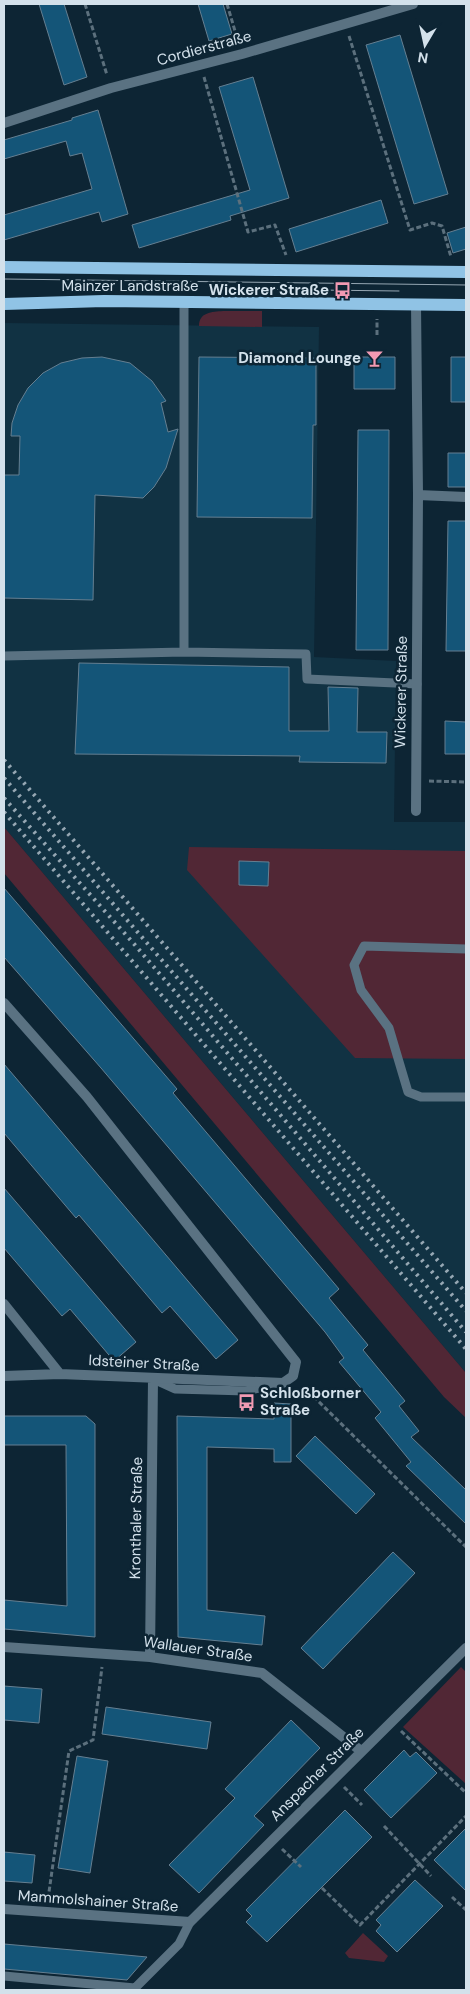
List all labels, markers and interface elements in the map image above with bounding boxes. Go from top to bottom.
north arrow [400,20,450,70]
street label: Cordierstraße [155,26,253,70]
text: N [417,48,429,68]
street label: Mainzer Landstraße [61,276,199,296]
place label: Wickerer Straße [209,280,329,300]
bus stop icon: Wickerer Straße [333,280,353,300]
place label: Diamond Lounge [238,348,361,368]
bar icon: Diamond Lounge [365,348,385,368]
street label: Wickerer Straße [390,636,412,748]
street label: Idsteiner Straße [88,1350,200,1376]
place label: Schloßborner Straße [260,1383,361,1420]
bus stop icon: Schloßborner Straße [236,1392,256,1412]
street label: Kronthaler Straße [125,1457,147,1579]
street label: Wallauer Straße [142,1631,254,1667]
street label: Anspacher Straße [266,1723,368,1825]
street label: Mammolshainer Straße [17,1885,179,1917]

